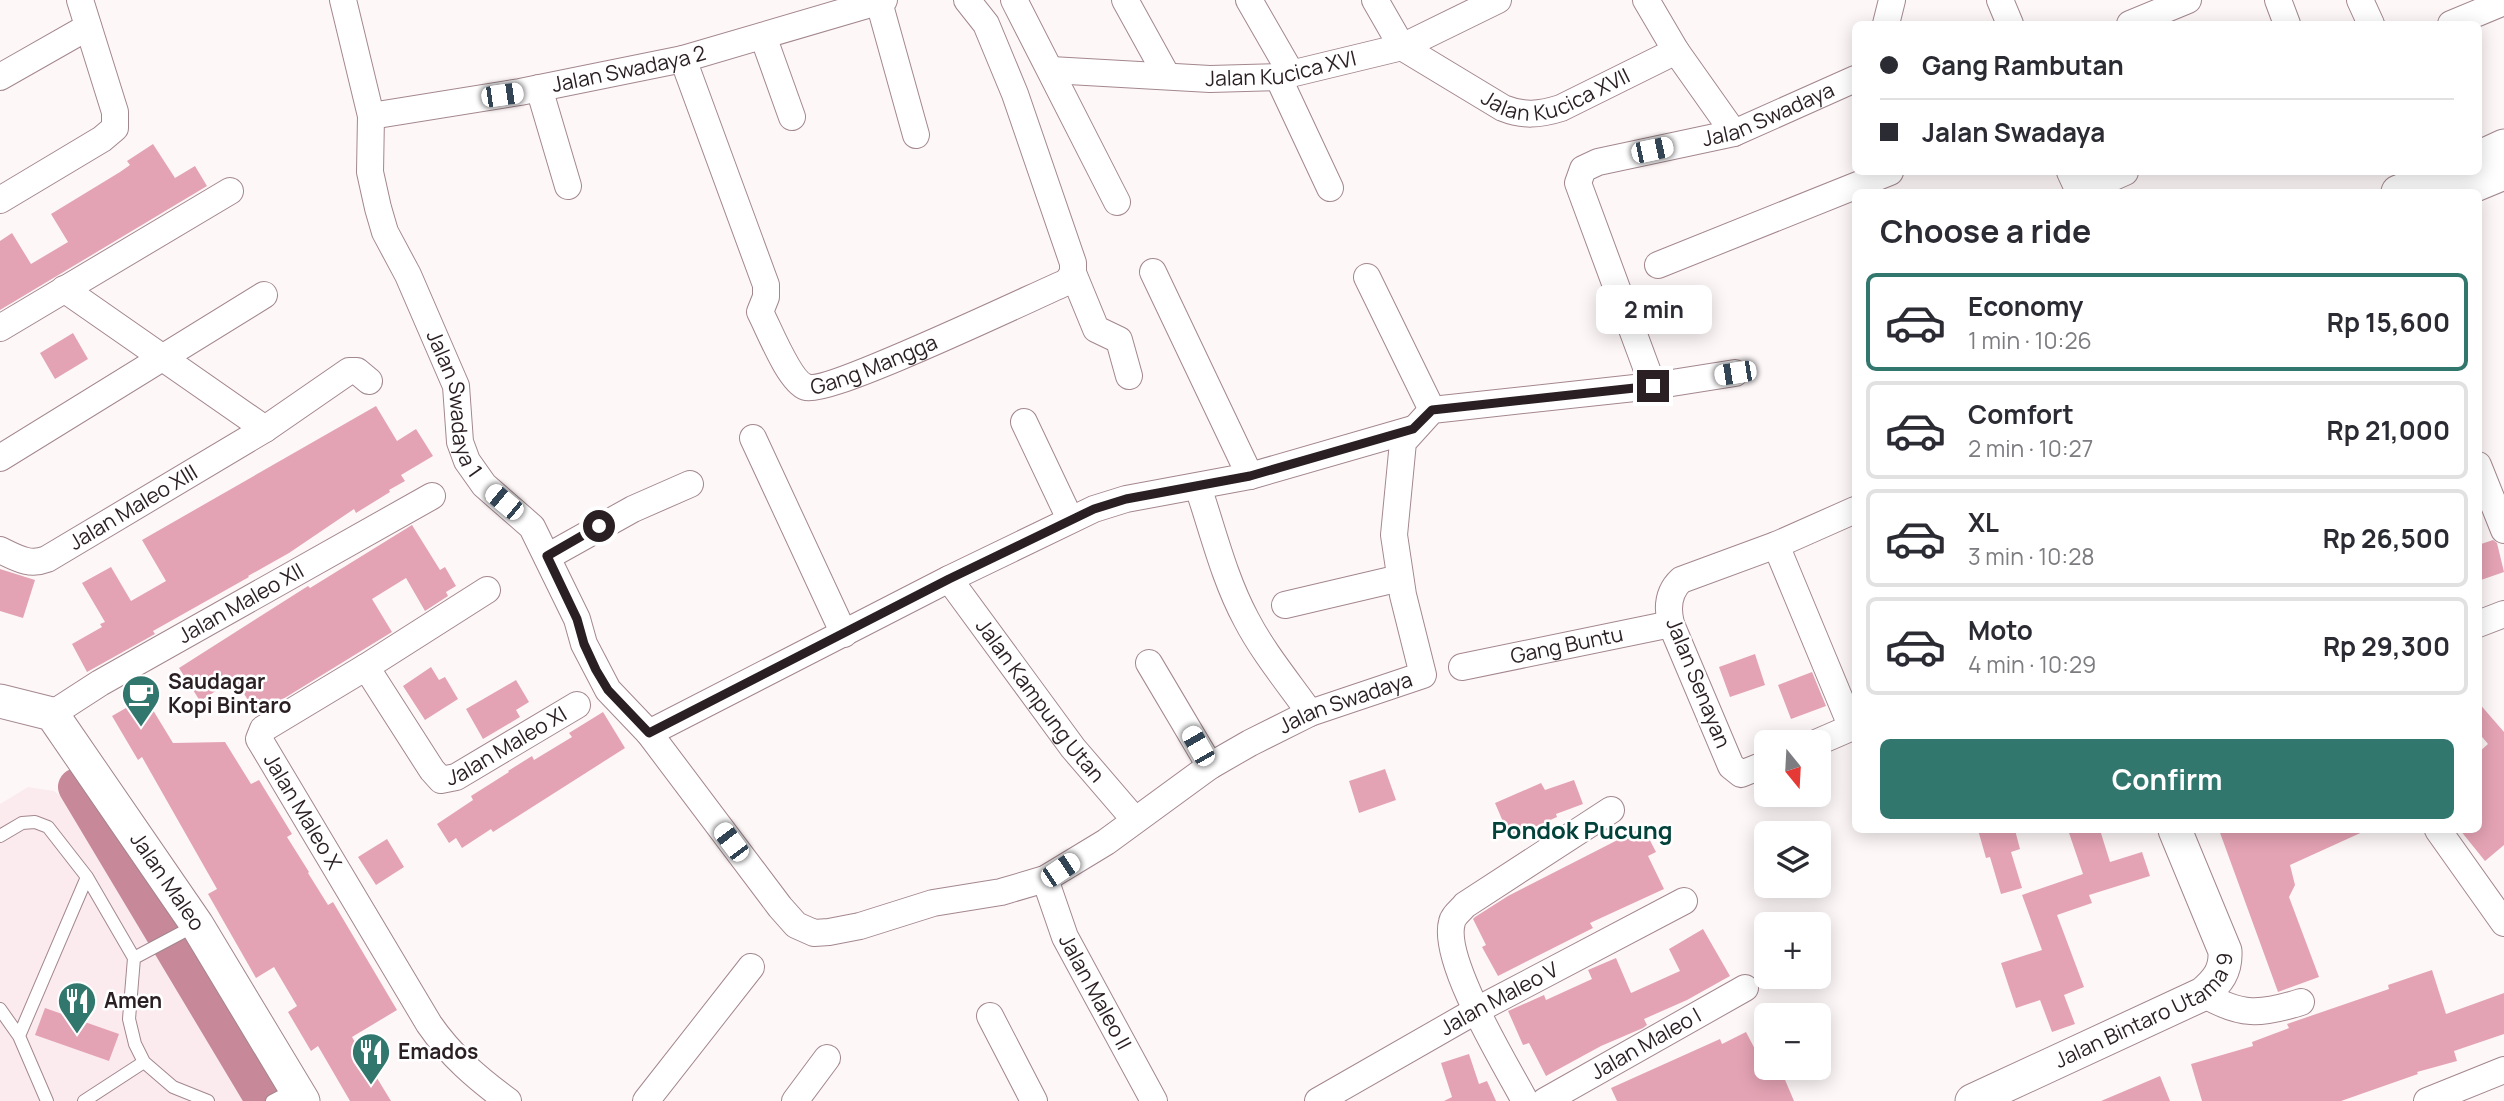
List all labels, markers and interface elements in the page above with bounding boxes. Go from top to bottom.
street label: Jalan Swadaya 2 [549,38,709,98]
street label: Jalan Kucica XVI [1205,44,1359,92]
text: Gang Rambutan [1922,47,2124,83]
street label: Jalan Kucica XVII [1477,61,1634,127]
street label: Jalan Swadaya [1699,75,1838,152]
car [480,82,525,108]
text: Jalan Swadaya [1922,114,2105,150]
car [1630,135,1675,165]
text: Choose a ride [1880,209,2091,253]
callout: 2 min [1595,284,1711,334]
text: Economy [1968,288,2083,324]
icon: car [1884,291,1947,354]
text: 2 min [1624,293,1684,325]
text: Rp 15,600 [2327,304,2450,340]
text: 1 min · 10:26 [1968,324,2092,356]
street label: Jalan Swadaya 1 [420,325,489,483]
street label: Gang Mangga [808,327,941,401]
car [1713,359,1758,387]
route end [1637,370,1669,402]
text: Comfort [1968,396,2074,432]
icon: car [1884,399,1947,462]
text: Rp 21,000 [2327,412,2450,448]
text: 2 min · 10:27 [1968,432,2093,464]
street label: Jalan Maleo XIII [63,457,202,556]
car [482,480,527,524]
text: XL [1968,504,1999,540]
icon: car [1884,507,1947,570]
route start [583,510,615,542]
text: Rp 26,500 [2323,520,2450,556]
text: 3 min · 10:28 [1968,540,2095,572]
street label: Jalan Maleo XII [173,556,309,649]
text: Moto [1968,612,2033,648]
street label: Jalan Kampung Utan [970,613,1111,788]
street label: Jalan Senayan [1660,613,1738,752]
icon: car [1884,615,1947,678]
street label: Gang Buntu [1508,619,1625,670]
text: Rp 29,300 [2323,628,2450,664]
text: 4 min · 10:29 [1968,648,2096,680]
street label: Jalan Swadaya [1273,665,1416,740]
place label: Saudagar Kopi Bintaro [168,667,291,719]
cafe icon: Saudagar Kopi Bintaro [120,673,162,728]
street label: Jalan Maleo XI [444,699,571,791]
car [1179,723,1218,769]
north arrow [1754,730,1830,807]
map controls [1754,730,1831,1080]
button: Confirm [1880,739,2454,819]
street label: Jalan Maleo X [258,748,349,875]
district label: Pondok Pucung [1491,813,1673,846]
car [710,819,753,865]
button: layers [1754,821,1831,898]
street label: Jalan Maleo [124,826,212,936]
car [1037,850,1084,890]
button: + [1754,912,1831,989]
street label: Jalan Maleo II [1053,929,1139,1054]
street label: Jalan Bintaro Utama 9 [2050,951,2238,1074]
street label: Jalan Maleo V [1434,955,1563,1041]
restaurant icon: Amen [56,980,98,1035]
place label: Amen [104,986,162,1014]
street label: Jalan Maleo I [1585,1001,1706,1085]
button: − [1754,1003,1831,1080]
restaurant icon: Emados [350,1031,392,1086]
place label: Emados [398,1037,478,1065]

